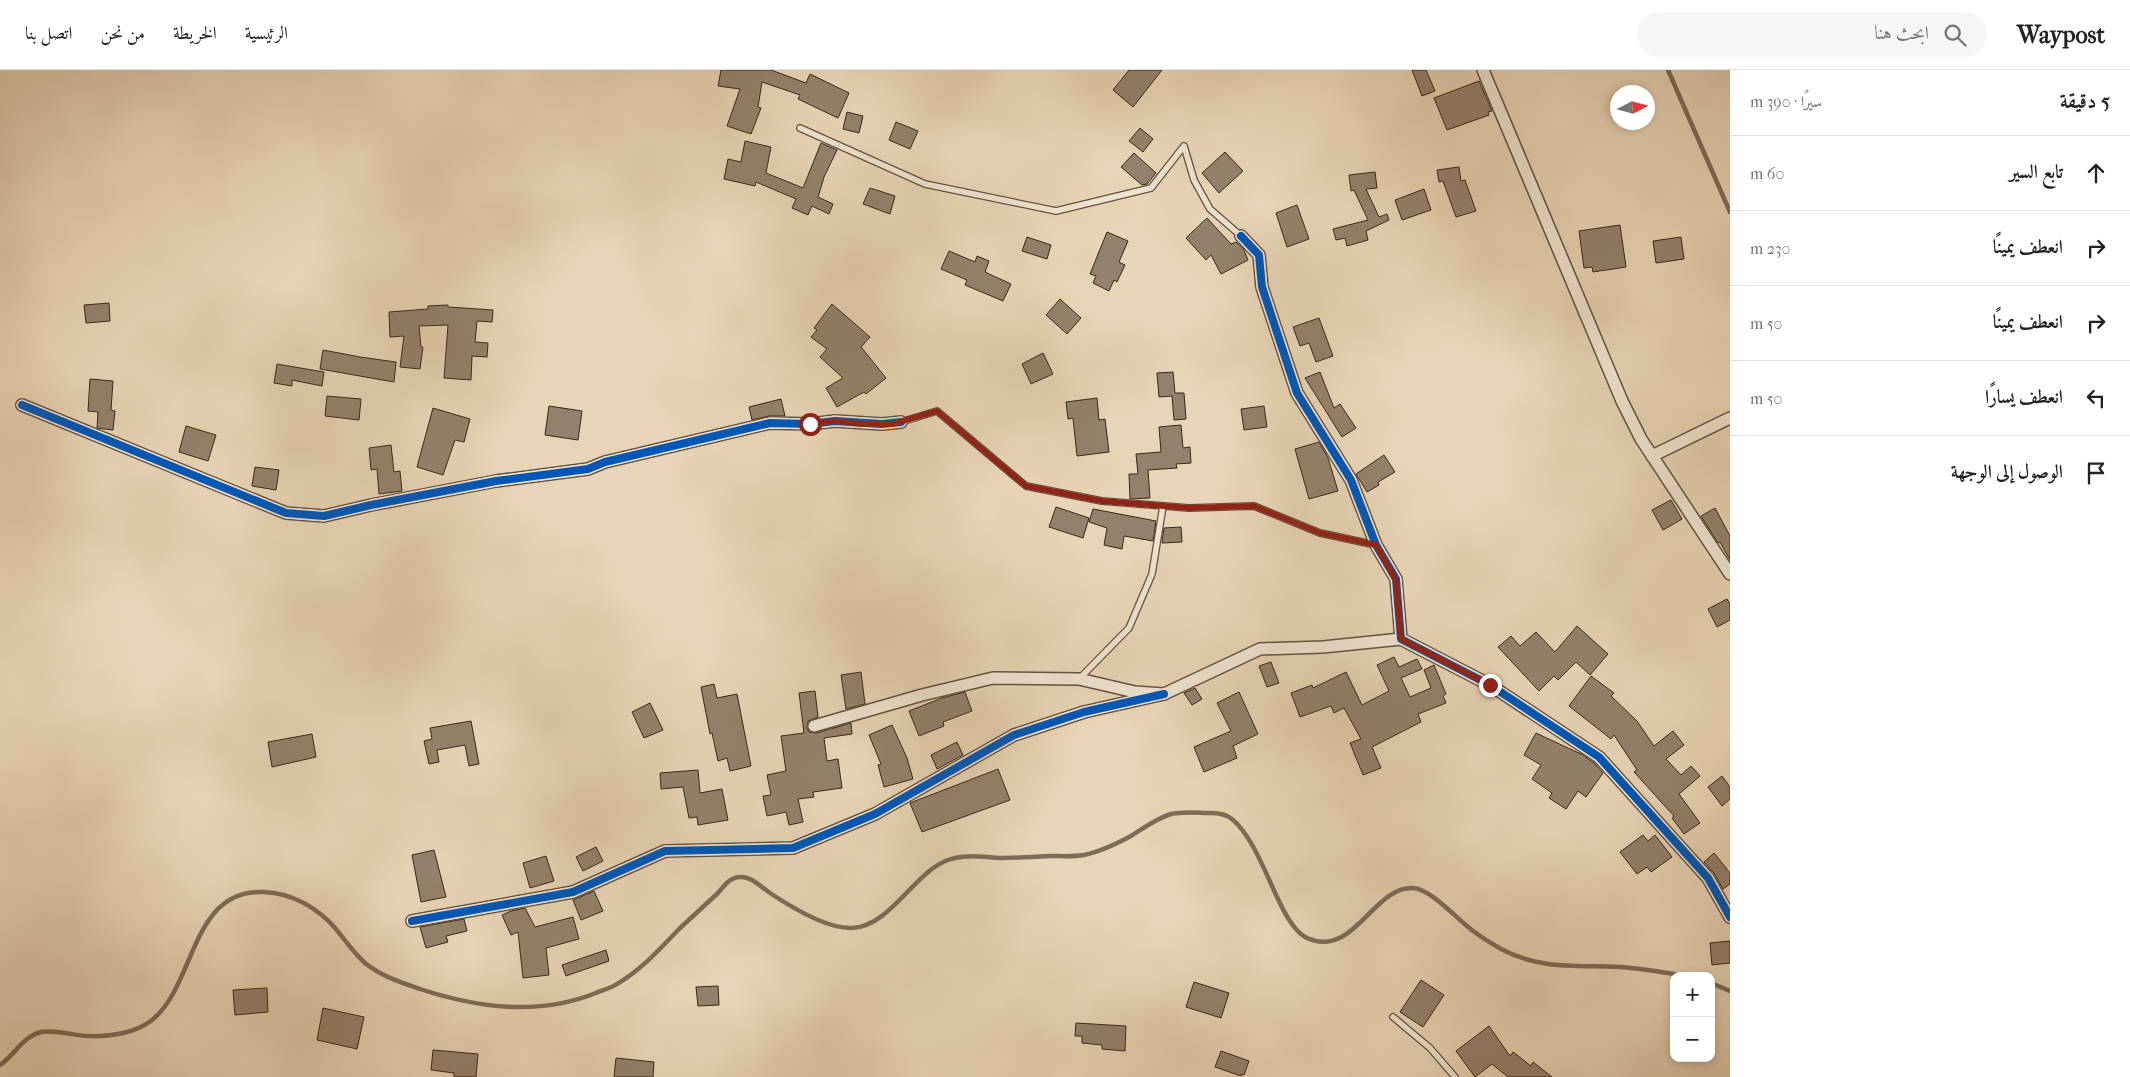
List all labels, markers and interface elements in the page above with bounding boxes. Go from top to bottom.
search box [1637,12,1987,57]
icon: search [1941,21,1969,49]
text: Waypost [2017,21,2105,49]
text: ابحث هنا [1874,22,1929,44]
text: اتصل بنا [25,23,72,44]
text: من نحن [100,23,145,44]
text: الخريطة [173,23,217,44]
text: الرئيسية [245,23,288,44]
north arrow [1610,85,1655,130]
text: 5 دقيقة [2060,89,2110,113]
text: سيرًا · 390 m [1750,92,1822,111]
icon: ahead [2082,159,2110,187]
text: تابع السير [2009,161,2063,183]
text: 60 m [1750,164,1784,183]
icon: right [2082,234,2110,262]
text: انعطف يمينًا [1993,236,2063,258]
text: 230 m [1750,239,1790,258]
icon: right [2082,309,2110,337]
text: انعطف يمينًا [1993,311,2063,333]
text: 50 m [1750,314,1782,333]
icon: left [2082,384,2110,412]
text: انعطف يسارًا [1985,386,2063,408]
text: 50 m [1750,389,1782,408]
route start [799,413,822,436]
icon: arrive [2082,459,2110,487]
text: الوصول إلى الوجهة [1951,461,2063,483]
route end [1479,674,1502,697]
map controls [1670,972,1715,1062]
button: + [1670,972,1715,1017]
button: − [1670,1017,1715,1062]

